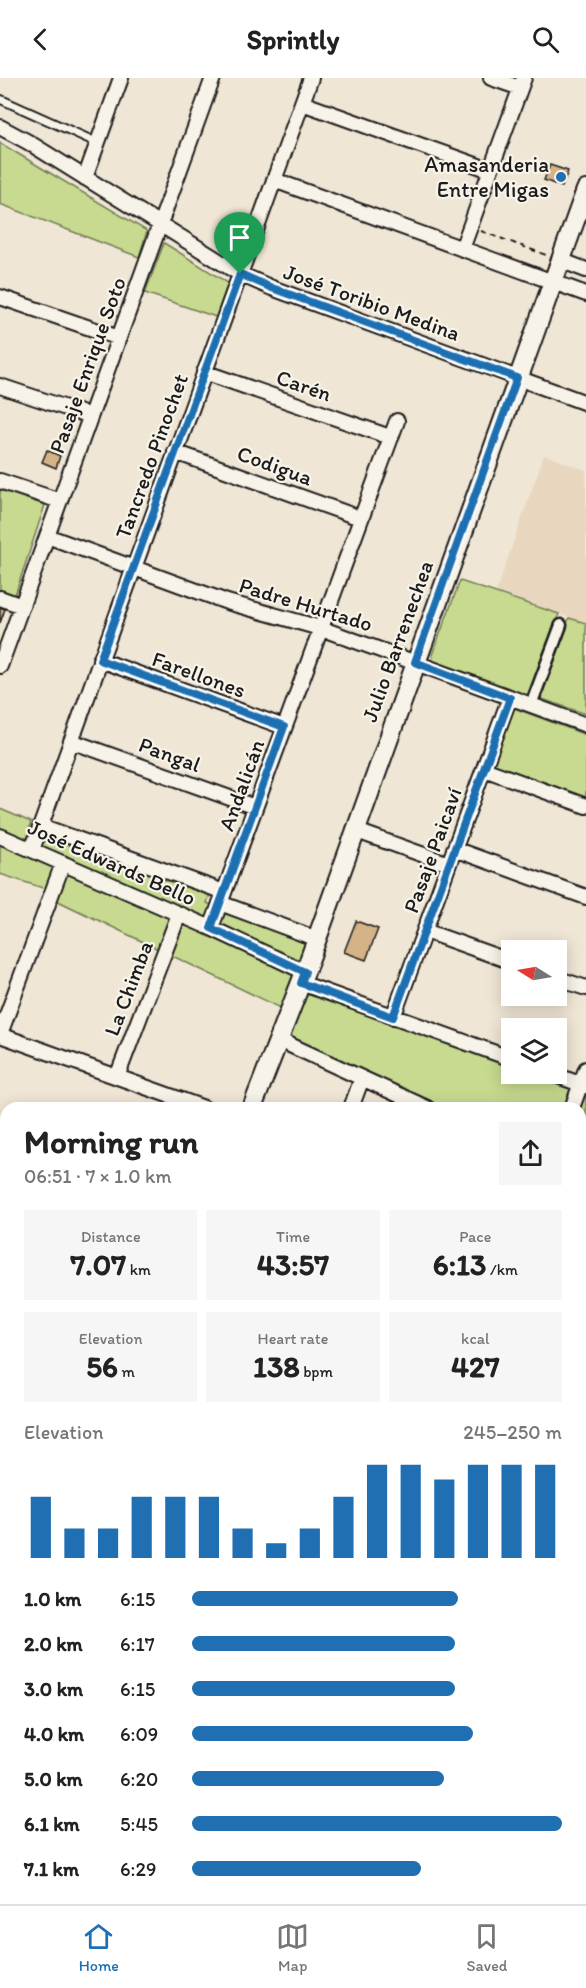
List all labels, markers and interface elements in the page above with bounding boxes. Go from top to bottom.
icon: back [24,23,57,56]
text: Sprintly [247,23,339,56]
icon: search [529,23,562,56]
place label: Amasanderia Entre Migas [424,151,549,203]
marker: Amasanderia Entre Migas [554,170,568,184]
pin [214,212,265,274]
icon: arrive [223,221,256,254]
street label: José Toribio Medina [280,258,464,347]
street label: Pasaje Enrique Soto [43,273,132,457]
street label: Carén [273,364,335,408]
street label: Tancredo Pinochet [109,370,194,542]
street label: Codigua [234,439,317,492]
street label: Julio Barrenechea [356,557,439,726]
street label: Padre Hurtado [236,571,376,638]
street label: Farellones [148,645,249,704]
street label: Pangal [135,731,205,778]
street label: Andalicán [213,736,271,834]
street label: Pasaje Paicaví [397,783,468,917]
street label: José Edwards Bello [24,813,200,912]
street label: La Chimba [98,936,159,1040]
north arrow [501,940,567,1006]
map controls [501,940,567,1084]
button: layers [501,1018,567,1084]
text: Morning run [24,1122,199,1161]
button: share [499,1122,562,1185]
text: 06:51 · 7 × 1.0 km [24,1164,172,1188]
text: Distance [81,1227,141,1246]
text: Time [276,1227,310,1246]
text: Pace [459,1227,491,1246]
text: 7.07 [70,1246,126,1283]
text: 43:57 [257,1246,329,1283]
text: 6:13 [433,1246,486,1283]
text: km [126,1260,151,1279]
text: /km [486,1260,518,1279]
text: Elevation [79,1329,142,1348]
text: Heart rate [258,1329,328,1348]
text: kcal [461,1329,490,1348]
text: 56 [86,1348,118,1385]
text: 138 [253,1348,300,1385]
text: 427 [451,1348,500,1385]
text: m [118,1362,135,1381]
text: bpm [300,1362,333,1381]
text: Elevation [24,1420,103,1444]
text: 245–250 m [463,1420,562,1444]
text: 1.0 km [24,1587,81,1611]
text: 6:15 [120,1587,155,1611]
text: 2.0 km [24,1632,83,1656]
text: 6:17 [120,1632,155,1656]
text: 3.0 km [24,1677,83,1701]
text: 6:15 [120,1677,155,1701]
text: 4.0 km [24,1722,84,1746]
text: 6:09 [120,1722,158,1746]
text: 5.0 km [24,1767,83,1791]
text: 6:20 [120,1767,158,1791]
text: 6.1 km [24,1812,80,1836]
text: 5:45 [120,1812,158,1836]
text: 7.1 km [24,1857,79,1881]
text: 6:29 [120,1857,156,1881]
tab: Home [79,1920,119,1975]
tab: Map [276,1920,309,1975]
tab: Saved [467,1920,507,1975]

